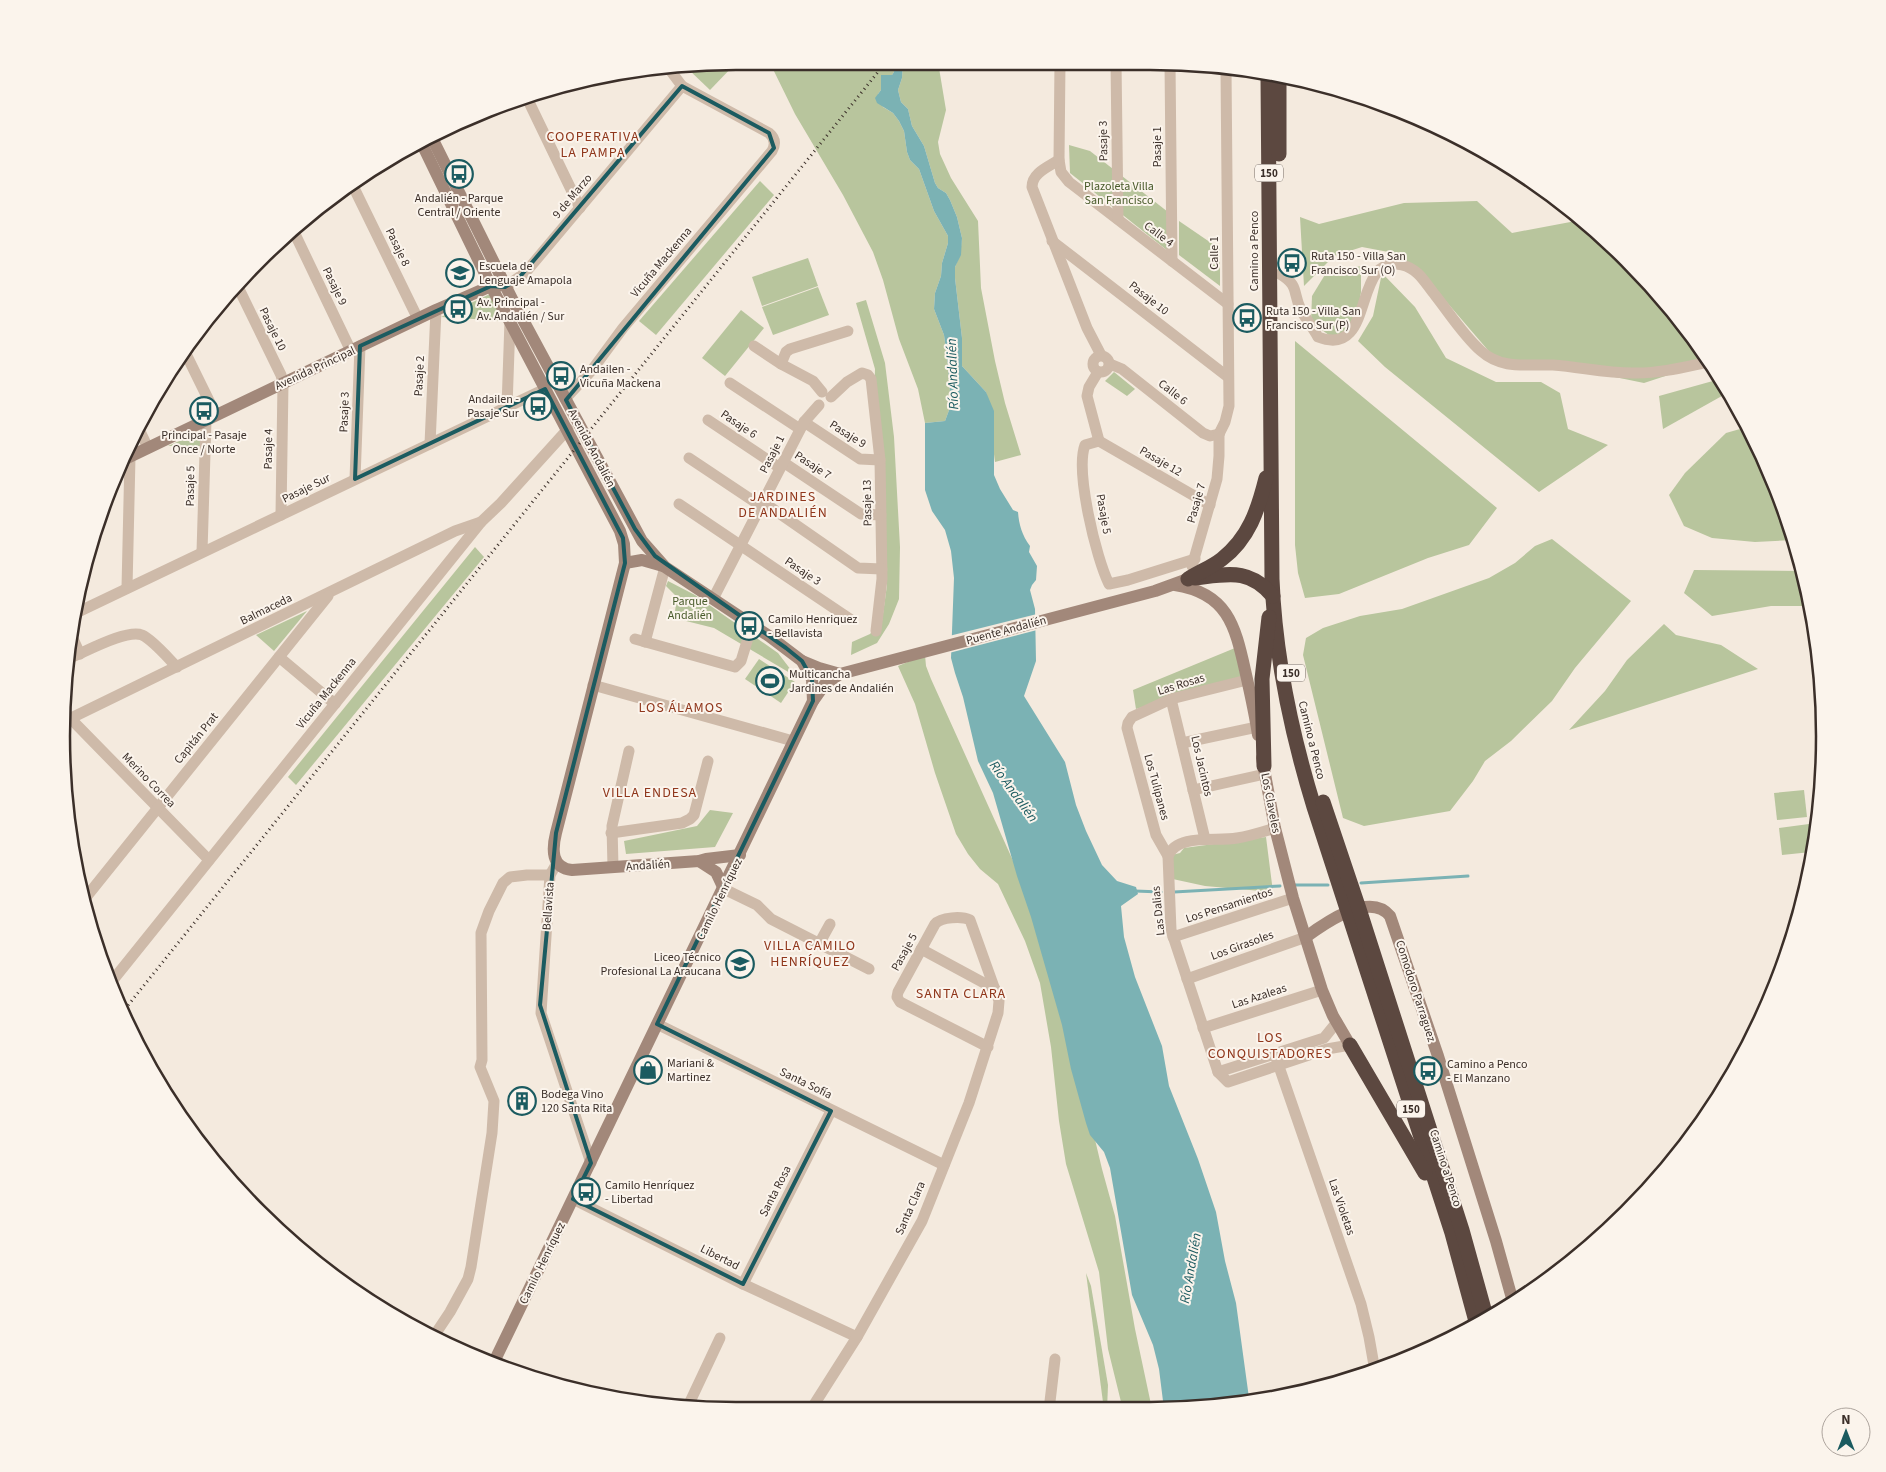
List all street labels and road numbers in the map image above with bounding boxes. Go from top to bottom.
street label: Pasaje 3 [1095,120,1112,161]
street label: Pasaje 1 [1149,127,1166,167]
road number: 150 [1255,164,1283,182]
street label: 9 de Marzo [549,170,596,222]
street label: Camino a Penco [1246,211,1263,291]
street label: Calle 4 [1140,218,1177,251]
street label: Vicuña Mackenna [627,223,696,301]
street label: Pasaje 8 [381,225,414,269]
street label: Calle 1 [1206,236,1223,270]
street label: Pasaje 9 [318,264,351,308]
street label: Pasaje 10 [1125,277,1172,319]
street label: Pasaje 10 [255,305,290,354]
street label: Avenida Principal [272,342,358,395]
street label: Pasaje 2 [410,355,429,397]
street label: Calle 6 [1154,375,1191,409]
street label: Pasaje 3 [335,391,354,433]
street label: Avenida Andalién [564,406,619,491]
street label: Pasaje 6 [717,406,760,443]
street label: Pasaje 9 [826,416,870,452]
street label: Pasaje 4 [260,428,277,469]
street label: Pasaje 1 [756,432,789,476]
street label: Pasaje 12 [1136,442,1185,480]
street label: Pasaje 7 [791,447,834,484]
street label: Pasaje 5 [182,465,199,506]
street label: Pasaje Sur [279,469,334,507]
street label: Pasaje 13 [859,479,876,526]
street label: Pasaje 7 [1183,481,1210,525]
street label: Pasaje 5 [1092,493,1115,536]
street label: Pasaje 3 [781,553,824,590]
street label: Balmaceda [237,590,295,629]
street label: Puente Andalién [964,612,1048,649]
street label: Vicuña Mackenna [292,654,360,733]
road number: 150 [1277,664,1305,681]
street label: Las Rosas [1155,669,1207,700]
street label: Camino a Penco [1294,699,1329,781]
street label: Capitán Prat [170,709,222,768]
street label: Los Jacintos [1186,734,1217,798]
street label: Merino Correa [118,749,179,812]
street label: Los Tulipanes [1139,752,1174,822]
street label: Los Claveles [1256,771,1285,835]
street label: Andalién [625,855,671,876]
street label: Camilo Henríquez [692,855,747,943]
street label: Bellavista [538,881,559,931]
street label: Los Pensamientos [1183,883,1275,928]
street label: Las Dalias [1147,885,1170,937]
street label: Los Girasoles [1209,926,1276,965]
street label: Pasaje 5 [887,930,922,974]
street label: Comodoro Parraguez [1391,938,1440,1044]
street label: Las Azaleas [1230,980,1289,1013]
street label: Santa Sofía [777,1063,835,1104]
road number: 150 [1397,1100,1425,1118]
street label: Camino a Penco [1425,1127,1466,1209]
street label: Santa Rosa [755,1163,796,1220]
street label: Las Violetas [1324,1177,1359,1238]
street label: Santa Clara [891,1179,930,1238]
street label: Camilo Henríquez [515,1219,570,1307]
street label: Libertad [697,1240,742,1275]

